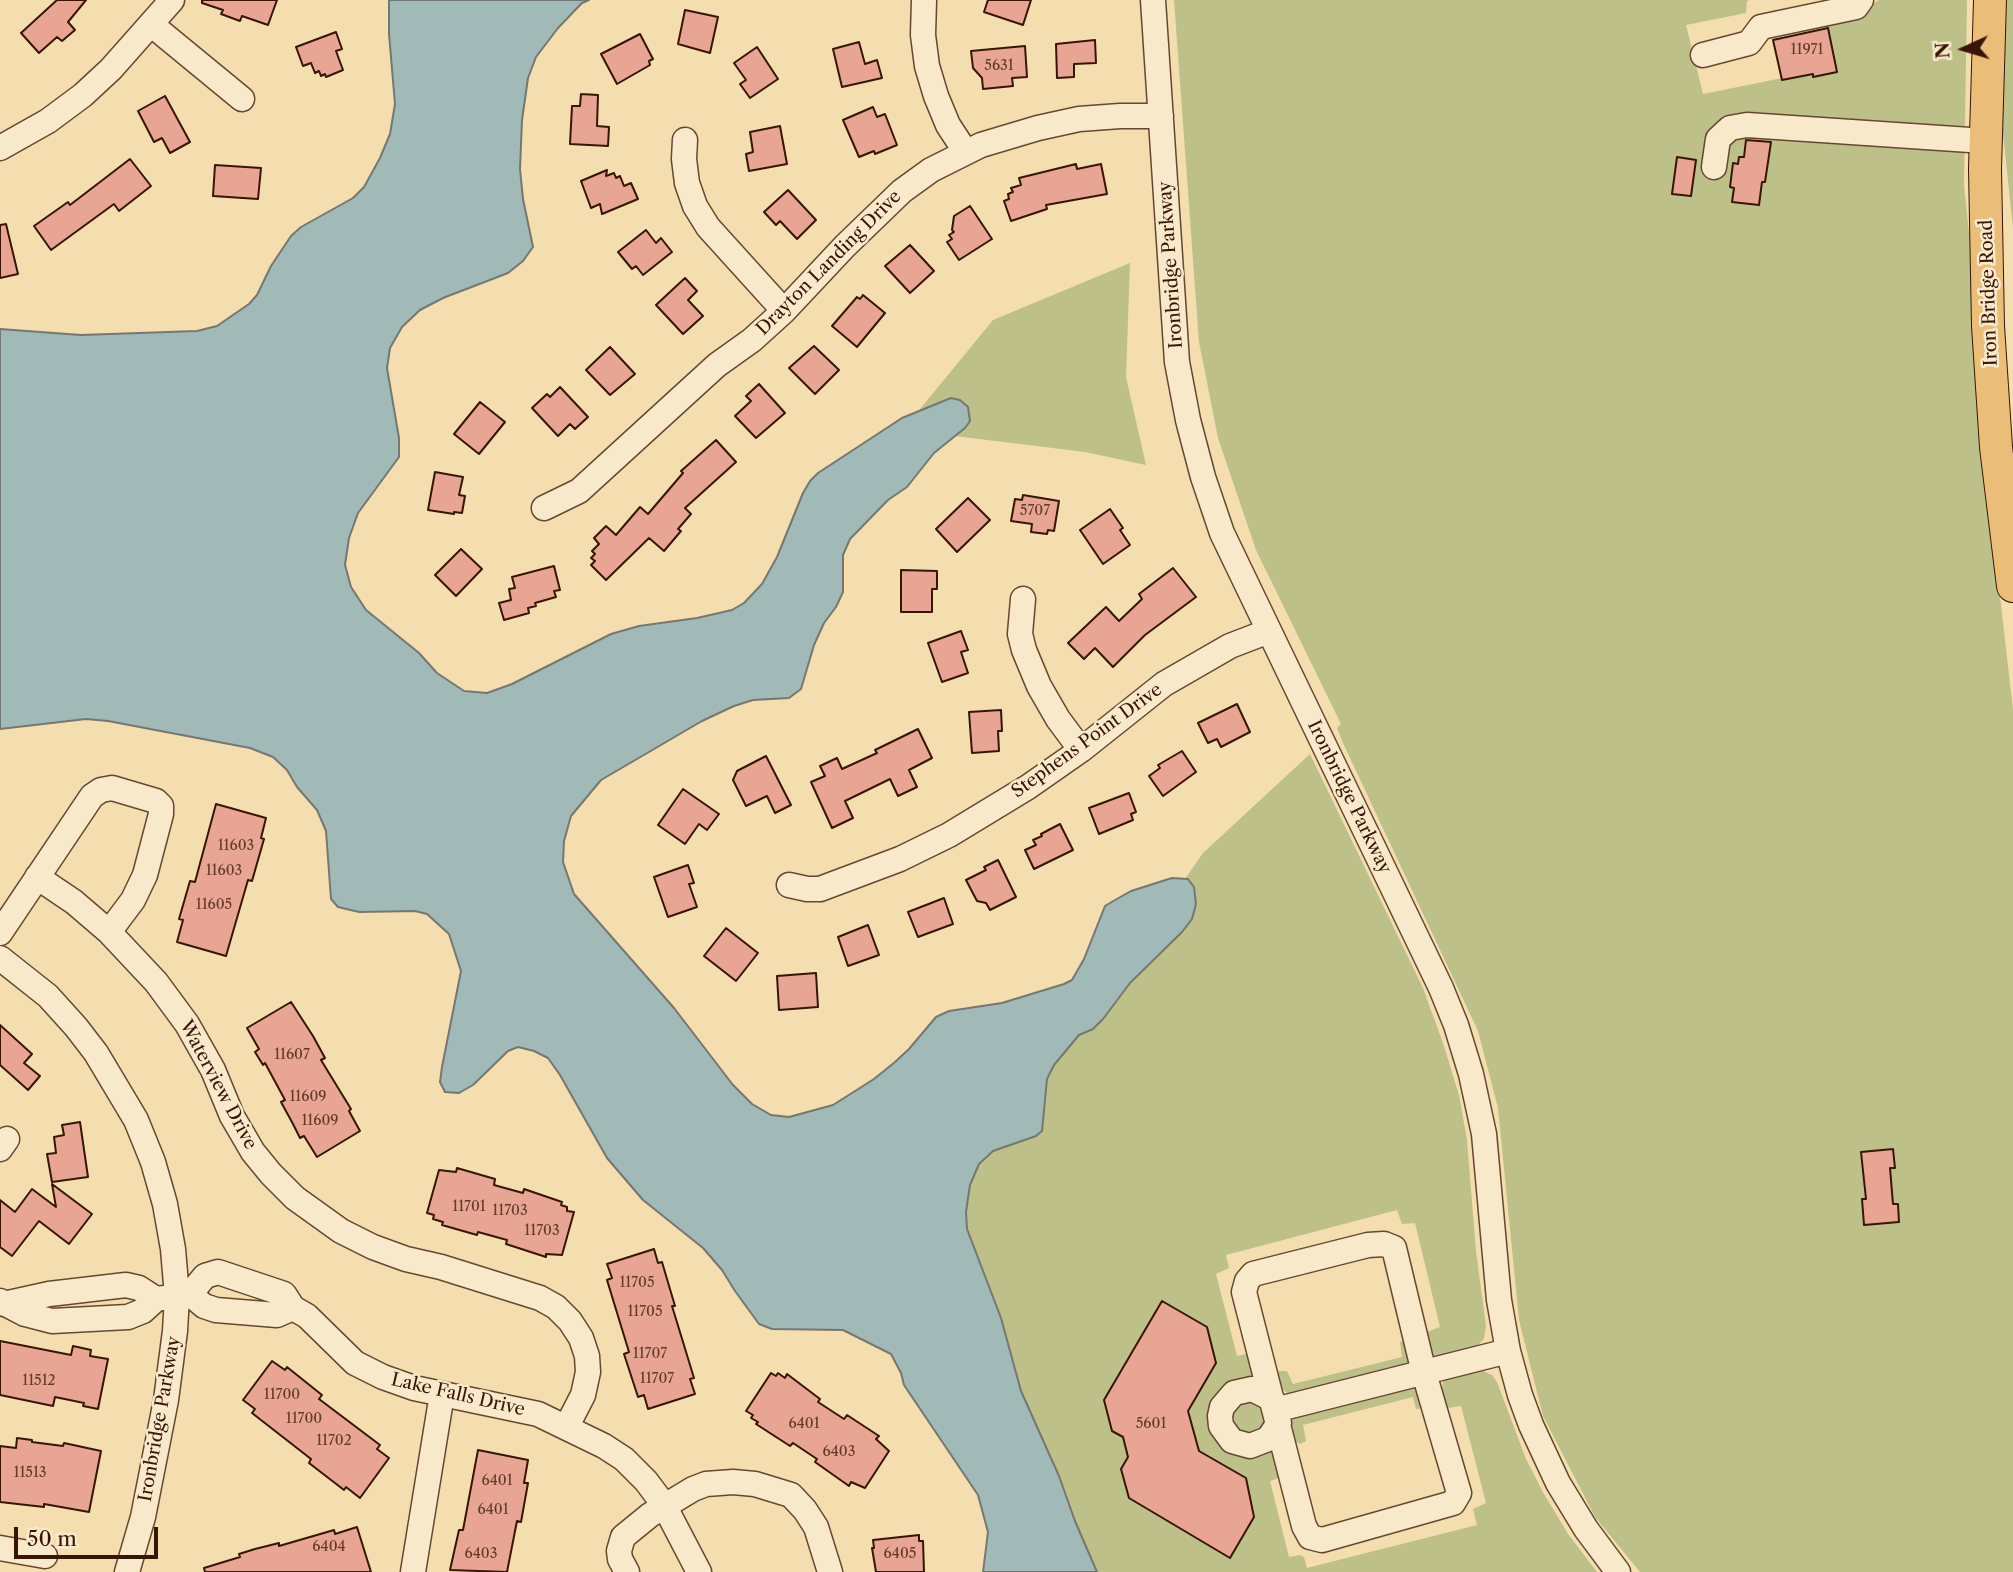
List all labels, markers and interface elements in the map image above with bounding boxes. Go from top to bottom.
north arrow [1929,14,1999,84]
text: N [1931,41,1955,60]
house number: 11971 [1791,42,1823,58]
house number: 5631 [984,58,1014,74]
street label: Ironbridge Parkway [1154,181,1188,349]
street label: Drayton Landing Drive [752,186,906,340]
street label: Iron Bridge Road [1976,219,2002,367]
house number: 5707 [1020,503,1050,519]
street label: Stephens Point Drive [1008,679,1166,803]
street label: Ironbridge Parkway [1303,717,1395,877]
house number: 11603 [218,838,254,854]
house number: 11603 [206,863,242,879]
house number: 11605 [196,897,232,913]
street label: Waterview Drive [175,1017,261,1153]
house number: 11607 [274,1047,310,1063]
house number: 11609 [289,1089,327,1105]
house number: 11609 [301,1113,339,1129]
house number: 11701 [452,1199,486,1215]
house number: 11703 [492,1203,528,1219]
house number: 11703 [524,1223,560,1239]
house number: 11705 [619,1275,655,1291]
house number: 11705 [627,1304,663,1320]
street label: Ironbridge Parkway [135,1335,185,1503]
house number: 11707 [633,1346,667,1362]
street label: Lake Falls Drive [389,1369,527,1421]
house number: 11707 [640,1371,674,1387]
house number: 11512 [22,1373,56,1389]
house number: 11700 [264,1387,300,1403]
house number: 11700 [286,1411,322,1427]
house number: 6401 [788,1416,820,1432]
house number: 5601 [1136,1416,1166,1432]
house number: 11702 [316,1433,352,1449]
house number: 6403 [823,1444,855,1460]
house number: 11513 [14,1465,46,1481]
house number: 6401 [481,1473,513,1489]
house number: 6401 [477,1502,509,1518]
scale bar [18,1512,161,1556]
text: 50 m [27,1526,77,1551]
house number: 6404 [312,1539,346,1555]
house number: 6403 [465,1546,497,1562]
house number: 6405 [884,1546,916,1562]

